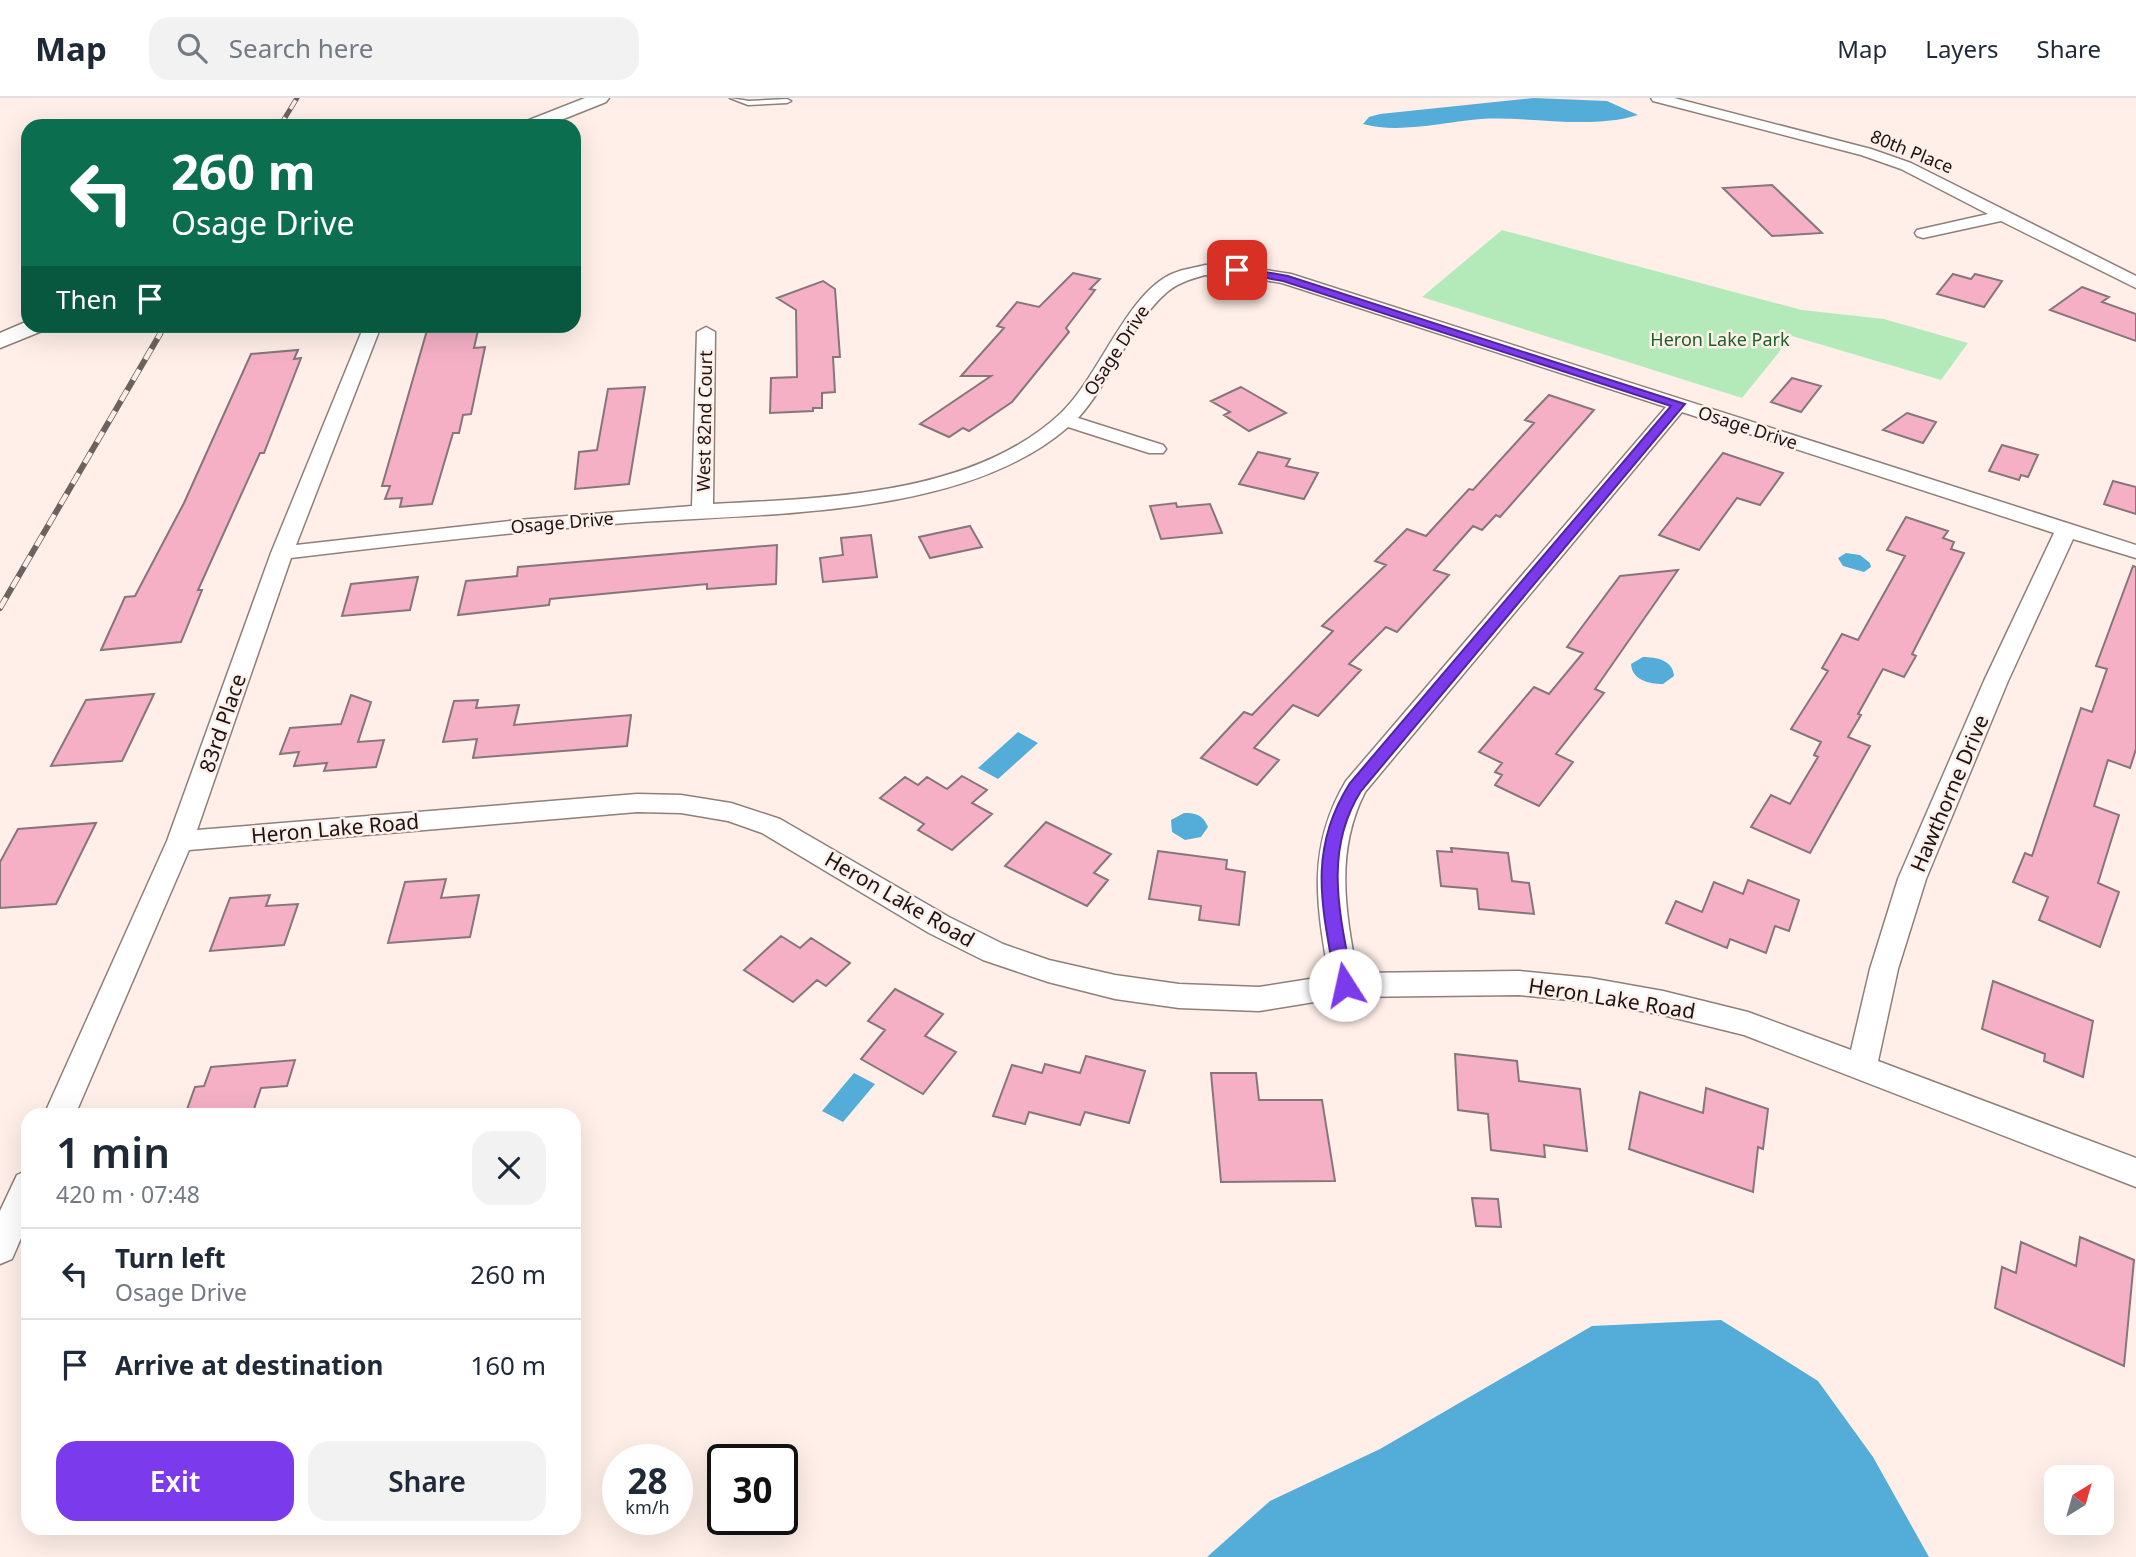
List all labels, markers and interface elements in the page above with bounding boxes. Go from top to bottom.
search box [149,17,639,80]
text: Map [35,26,107,71]
icon: search [173,29,211,67]
text: Search here [229,30,373,66]
text: Map [1837,32,1887,65]
text: Layers [1925,32,1999,65]
text: Share [2037,32,2101,65]
street label: 80th Place [1867,124,1957,178]
text: 260 m [171,138,316,204]
icon: left [56,147,147,238]
text: Osage Drive [171,201,354,244]
pin [1207,240,1267,300]
icon: arrive [1218,251,1256,289]
icon: arrive [131,280,169,318]
text: Then [56,281,117,317]
street label: Osage Drive [1078,300,1154,400]
park label: Heron Lake Park [1650,327,1790,351]
street label: West 82nd Court [691,350,717,492]
street label: Osage Drive [1695,400,1801,454]
street label: Osage Drive [510,506,614,538]
street label: 83rd Place [192,670,252,776]
street label: Hawthorne Drive [1903,710,1995,876]
street label: Heron Lake Road [250,807,420,849]
street label: Heron Lake Road [820,845,980,953]
position arrow [1308,948,1382,1022]
street label: Heron Lake Road [1527,971,1697,1025]
text: 1 min [56,1123,170,1180]
button: close [472,1131,546,1205]
text: 420 m · 07:48 [56,1178,200,1210]
text: Turn left [115,1240,226,1276]
icon: left [56,1255,94,1293]
text: 260 m [470,1256,546,1292]
text: Osage Drive [115,1276,247,1308]
icon: arrive [56,1346,94,1384]
text: Arrive at destination [115,1347,384,1383]
text: 160 m [470,1347,546,1383]
button: Exit [56,1441,294,1521]
button: Share [308,1441,546,1521]
speed limit sign: 30 [707,1444,798,1535]
text: 28 [627,1457,668,1504]
north arrow [2044,1465,2114,1535]
map controls [2044,1465,2114,1535]
text: km/h [625,1495,670,1519]

